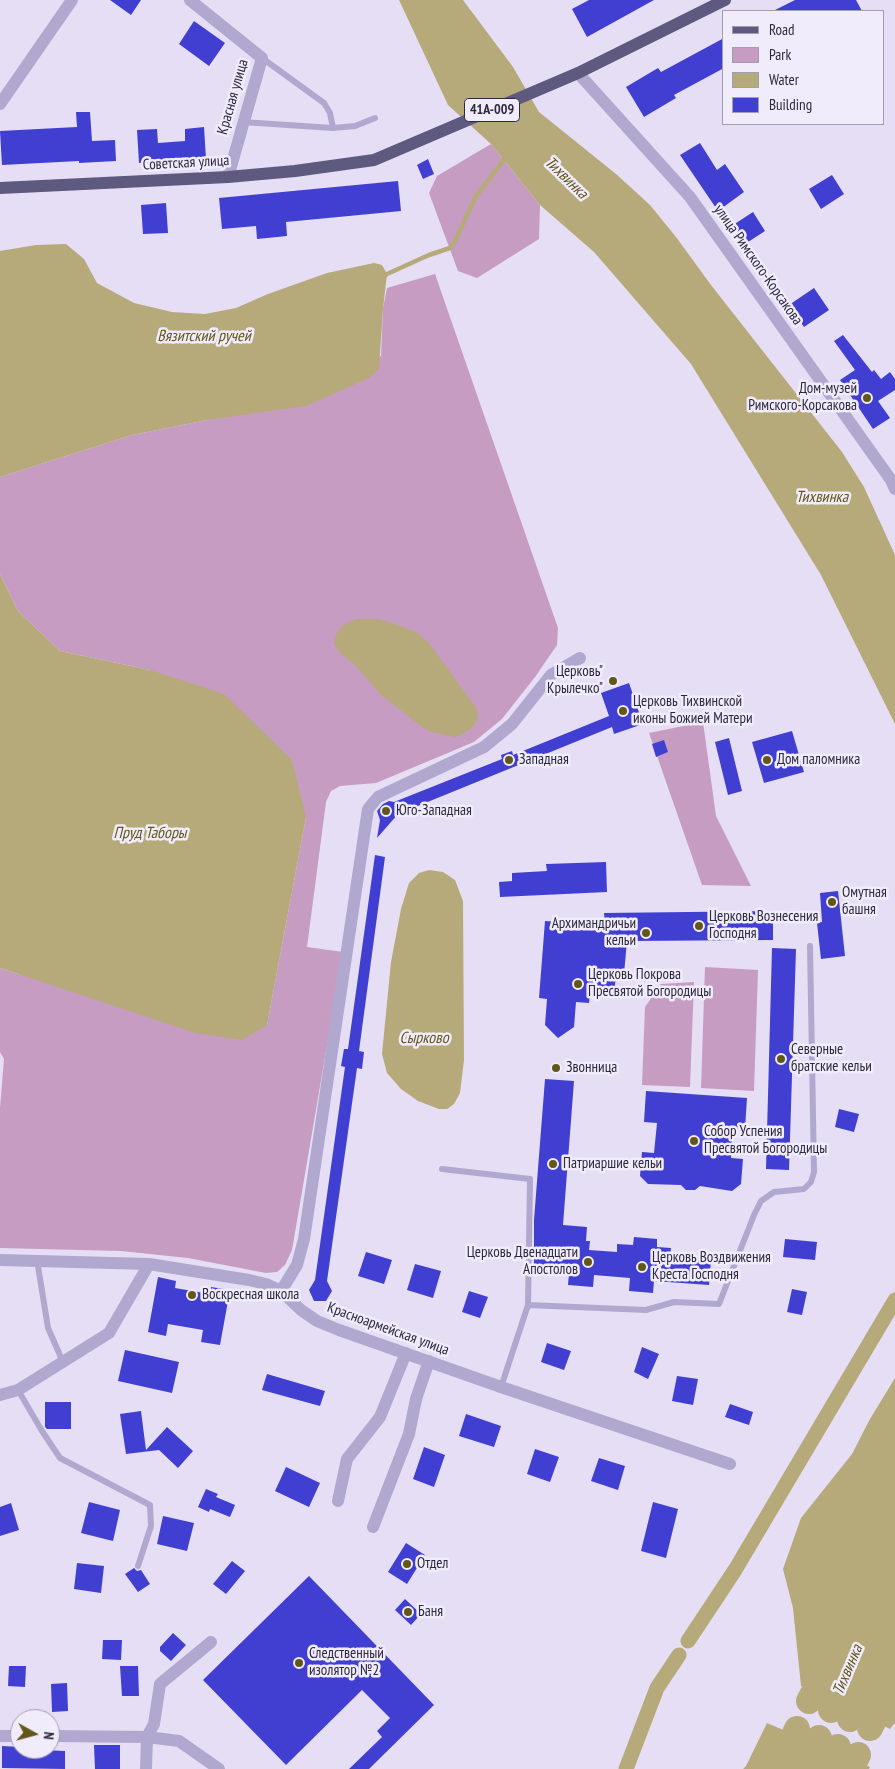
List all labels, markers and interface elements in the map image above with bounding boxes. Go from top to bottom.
legend [722,10,885,125]
text: Road [769,20,795,39]
text: Park [769,45,791,64]
street label: Красная улица [214,57,252,137]
text: Water [769,70,799,89]
text: Building [769,95,812,114]
road number: 41А-009 [464,98,520,122]
street label: Советская улица [142,152,230,174]
water label: Тихвинка [541,153,591,203]
street label: улица Римского-Корсакова [710,201,806,329]
water label: Вязитский ручей [157,326,251,346]
place label: Дом-музей Римского-Корсакова [748,380,857,415]
marker: Дом-музей Римского-Корсакова [861,392,873,404]
water label: Тихвинка [796,487,848,507]
place label: Церковь" Крылечко" [547,663,603,698]
marker: Церковь" Крылечко" [607,675,619,687]
place label: Церковь Тихвинской иконы Божией Матери [633,693,753,728]
marker: Церковь Тихвинской иконы Божией Матери [617,705,629,717]
place label: Западная [519,751,569,769]
place label: Дом паломника [777,751,860,769]
marker: Западная [503,754,515,766]
marker: Дом паломника [761,754,773,766]
place label: Юго-Западная [396,802,472,820]
marker: Юго-Западная [380,805,392,817]
water label: Пруд Таборы [114,823,186,843]
place label: Омутная башня [842,884,887,919]
marker: Омутная башня [826,896,838,908]
place label: Церковь Вознесения Господня [709,908,818,943]
place label: Архимандричьи кельи [552,915,636,950]
marker: Церковь Вознесения Господня [693,920,705,932]
marker: Архимандричьи кельи [640,927,652,939]
place label: Церковь Покрова Пресвятой Богородицы [588,966,711,1001]
marker: Церковь Покрова Пресвятой Богородицы [572,978,584,990]
water label: Сырково [399,1028,449,1048]
place label: Северные братские кельи [791,1041,872,1076]
marker: Северные братские кельи [775,1053,787,1065]
place label: Звонница [566,1059,617,1077]
marker: Звонница [550,1062,562,1074]
place label: Собор Успения Пресвятой Богородицы [704,1123,827,1158]
marker: Собор Успения Пресвятой Богородицы [688,1135,700,1147]
place label: Патриаршие кельи [563,1155,662,1173]
marker: Патриаршие кельи [547,1158,559,1170]
place label: Церковь Двенадцати Апостолов [467,1244,578,1279]
place label: Церковь Воздвижения Креста Господня [652,1249,771,1284]
marker: Церковь Двенадцати Апостолов [582,1256,594,1268]
marker: Церковь Воздвижения Креста Господня [636,1261,648,1273]
place label: Воскресная школа [202,1286,299,1304]
marker: Воскресная школа [186,1289,198,1301]
street label: Красноармейская улица [325,1299,451,1359]
place label: Отдел [417,1555,448,1573]
marker: Отдел [401,1558,413,1570]
place label: Баня [418,1603,443,1621]
marker: Баня [402,1606,414,1618]
water label: Тихвинка [829,1642,867,1698]
place label: Следственный изолятор №2 [309,1645,384,1680]
marker: Следственный изолятор №2 [293,1657,305,1669]
north arrow [10,1709,60,1759]
text: N [40,1731,58,1741]

